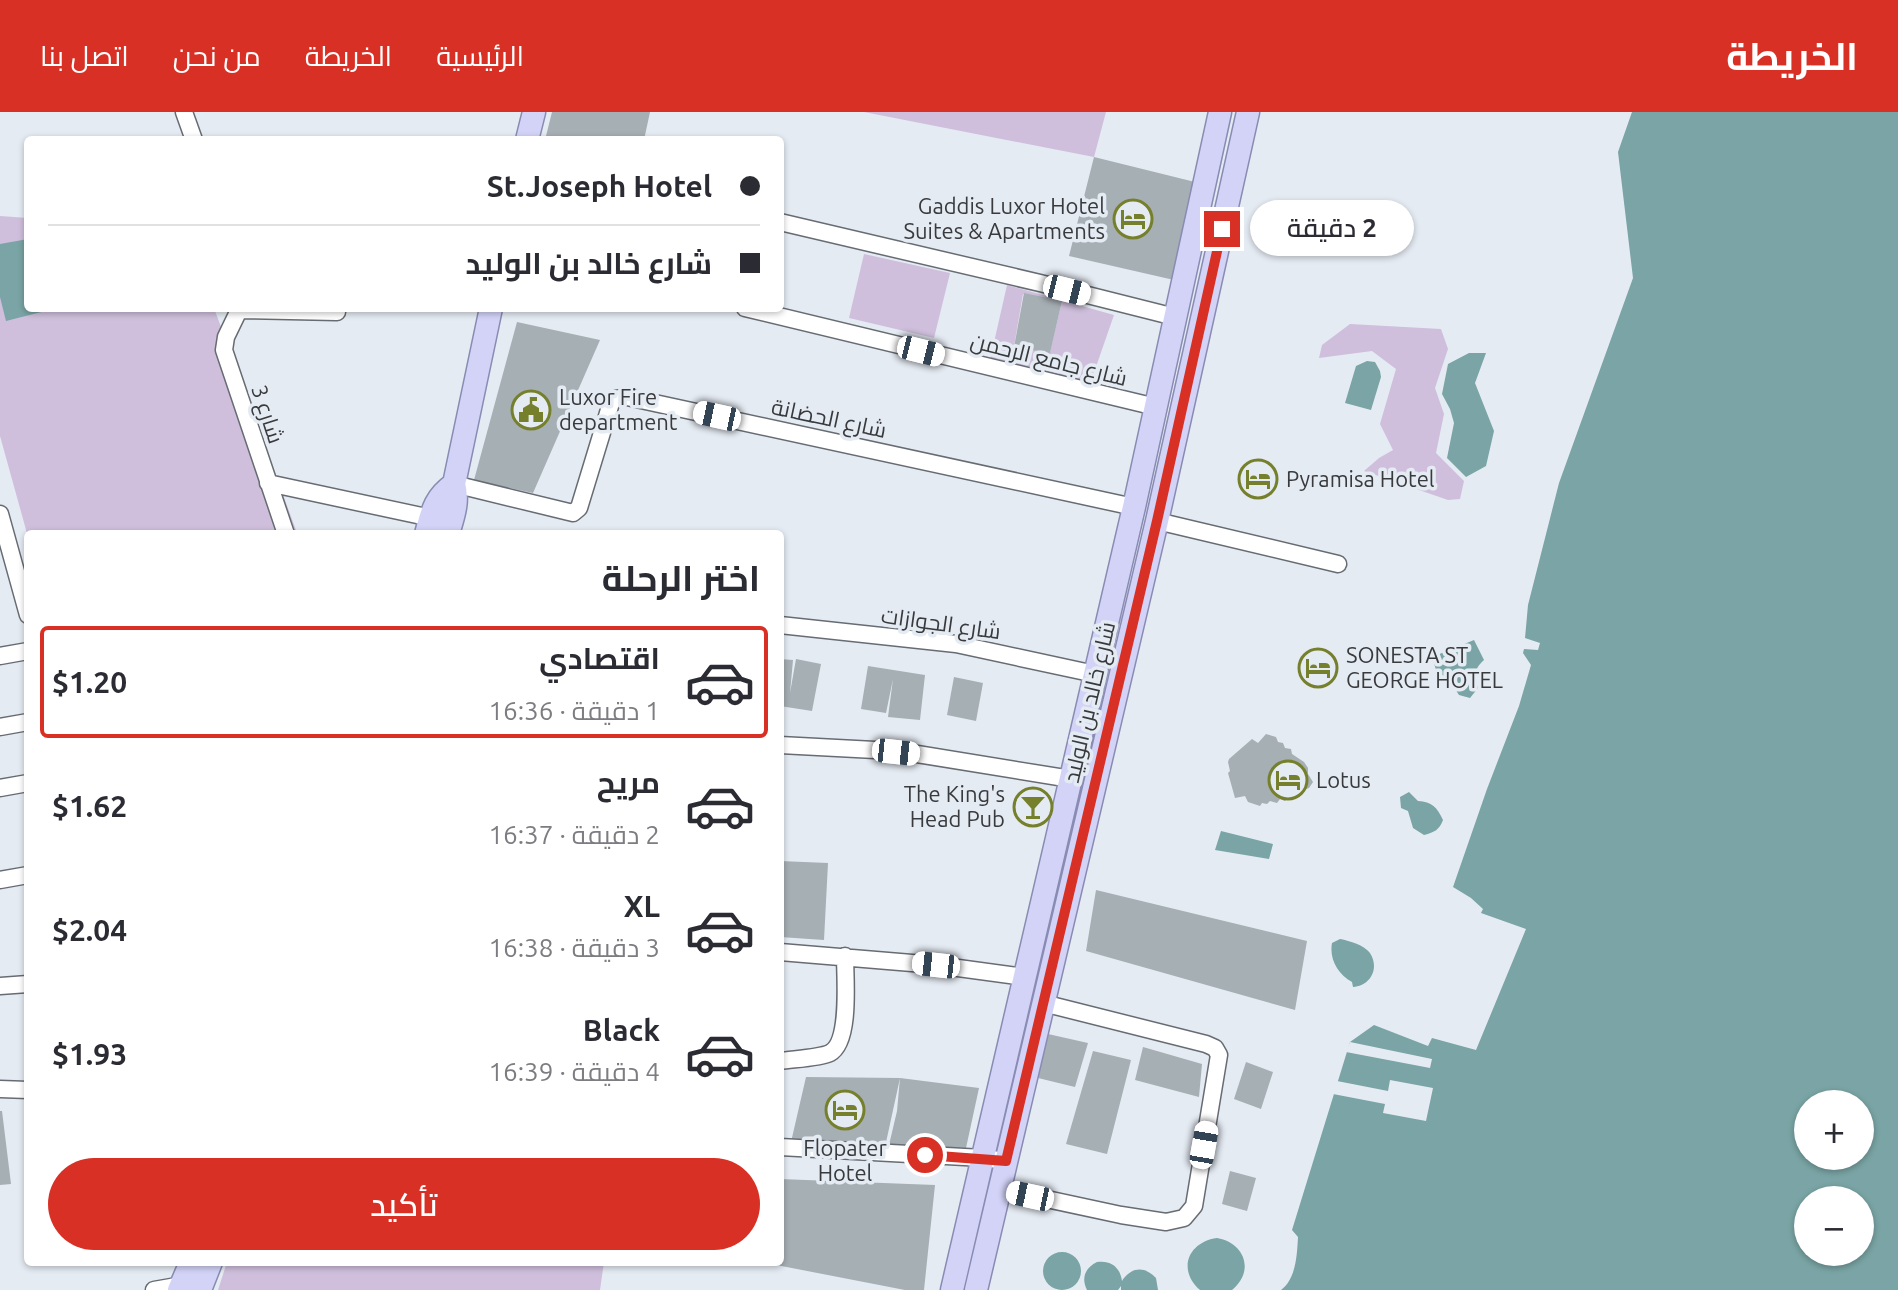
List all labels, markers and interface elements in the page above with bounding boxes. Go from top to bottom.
text: الخريطة [1726,35,1858,77]
text: اتصل بنا [40,40,129,71]
text: من نحن [173,40,261,71]
text: الخريطة [305,40,392,71]
text: الرئيسية [436,40,524,71]
text: St.Joseph Hotel [487,169,712,203]
place label: Gaddis Luxor Hotel Suites & Apartments [903,193,1105,243]
hotel icon: Gaddis Luxor Hotel Suites & Apartments [1112,198,1154,240]
callout: 2 دقيقة [1250,201,1414,257]
route end [1204,211,1240,247]
text: 2 دقيقة [1287,213,1377,242]
text: شارع خالد بن الوليد [466,246,712,280]
car [1041,273,1093,307]
street label: شارع جامع الرحمن [968,327,1130,393]
car [895,334,947,368]
street label: شارع 3 [244,381,290,447]
place label: Luxor Fire department [559,384,678,434]
public building icon: Luxor Fire department [510,389,552,431]
street label: شارع الحضانة [769,393,889,445]
car [691,399,743,433]
hotel icon: Pyramisa Hotel [1237,458,1279,500]
place label: Pyramisa Hotel [1286,466,1435,491]
text: اختر الرحلة [602,557,760,598]
street label: شارع الجوازات [879,602,1003,646]
street label: شارع خالد بن الوليد [1058,619,1122,786]
text: اقتصادي [539,641,660,675]
place label: SONESTA ST GEORGE HOTEL [1346,642,1503,692]
icon: car [684,646,756,718]
hotel icon: SONESTA ST GEORGE HOTEL [1297,647,1339,689]
text: $1.20 [52,665,127,699]
text: 1 دقيقة · 16:36 [488,696,660,725]
car [871,738,921,766]
hotel icon: Lotus [1267,759,1309,801]
text: مريح [597,765,660,799]
place label: Lotus [1316,767,1371,792]
icon: car [684,770,756,842]
place label: The King's Head Pub [904,781,1005,831]
bar icon: The King's Head Pub [1012,786,1054,828]
text: $1.62 [52,789,127,823]
text: 2 دقيقة · 16:37 [488,820,660,849]
text: XL [624,889,660,923]
icon: car [684,894,756,966]
text: $2.04 [52,913,127,947]
text: 3 دقيقة · 16:38 [488,933,660,962]
car [911,951,961,979]
text: Black [583,1013,660,1047]
icon: car [684,1018,756,1090]
text: $1.93 [52,1037,127,1071]
text: 4 دقيقة · 16:39 [488,1057,660,1086]
hotel icon: Flopater Hotel [824,1089,866,1131]
map controls [1794,1090,1874,1266]
button: + [1794,1090,1874,1170]
car [1188,1119,1220,1171]
place label: Flopater Hotel [803,1135,887,1185]
route start [907,1137,943,1173]
button: تأكيد [48,1158,760,1250]
car [1004,1179,1056,1213]
button: − [1794,1186,1874,1266]

